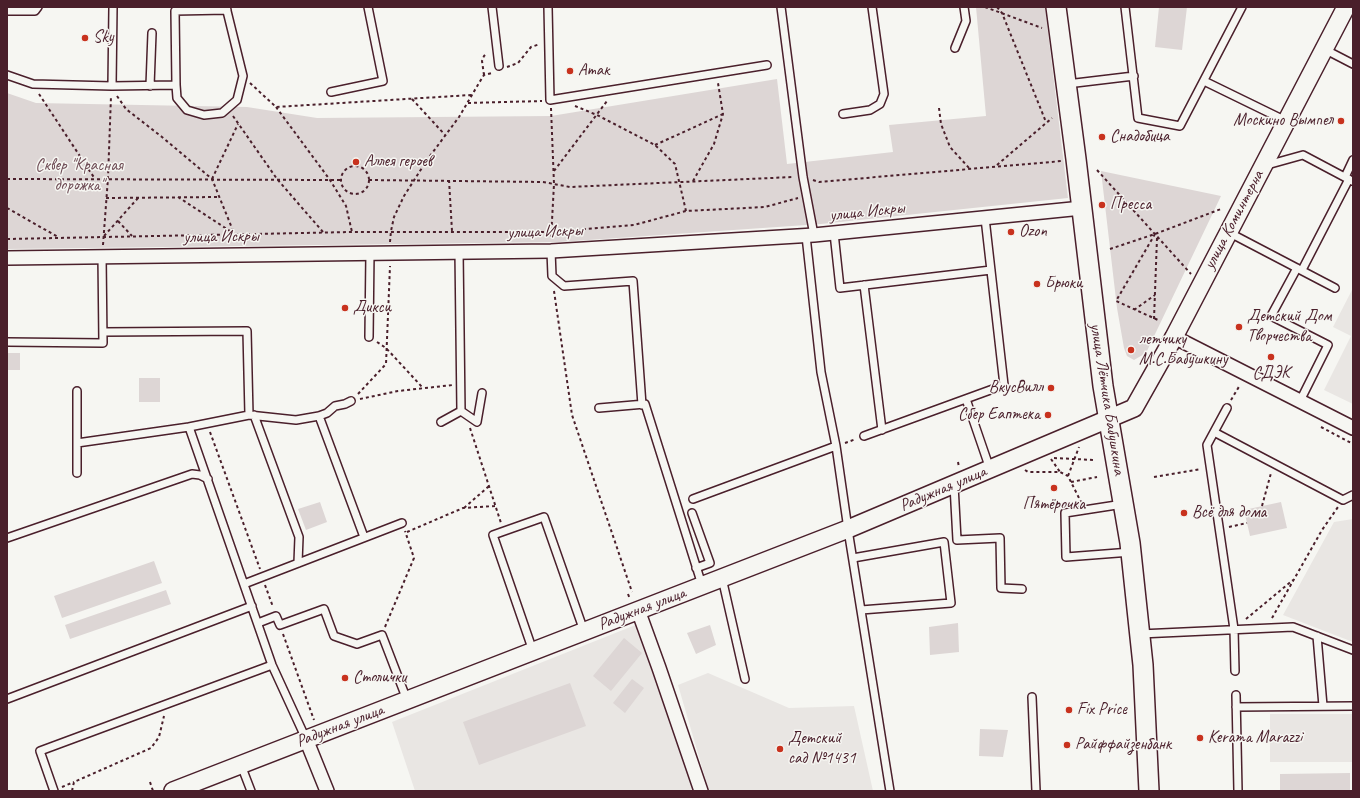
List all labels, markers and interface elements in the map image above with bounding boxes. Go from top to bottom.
place label: Sky [93,28,113,48]
marker: Sky [80,33,90,43]
place label: Атак [578,61,609,81]
marker: Атак [565,66,575,76]
place label: Москино Вымпел [1233,111,1333,131]
marker: Москино Вымпел [1336,116,1346,126]
place label: Снадобица [1110,127,1169,147]
marker: Снадобица [1097,132,1107,142]
place label: Аллея героев [364,152,432,172]
park label: Сквер "Красная дорожка" [35,156,123,196]
marker: Аллея героев [351,157,361,167]
street label: улица Коминтерна [1199,167,1269,273]
place label: Пресса [1110,195,1151,215]
street label: улица Искры [829,198,905,226]
marker: Пресса [1097,200,1107,210]
street label: улица Искры [507,220,583,244]
place label: Ozon [1019,222,1047,242]
street label: улица Искры [183,226,259,248]
marker: Ozon [1006,227,1016,237]
place label: Брюки [1045,274,1082,294]
marker: Брюки [1032,279,1042,289]
place label: Дикси [353,298,391,318]
marker: Дикси [340,303,350,313]
place label: Детский Дом Творчества [1247,307,1332,347]
street label: улица Лётчика Бабушкина [1085,322,1129,476]
marker: Детский Дом Творчества [1234,322,1244,332]
place label: летчику М.С.Бабушкину [1139,330,1227,370]
marker: летчику М.С.Бабушкину [1126,345,1136,355]
marker: СДЭК [1266,352,1276,362]
place label: СДЭК [1252,364,1290,384]
place label: ВкусВилл [989,378,1043,398]
marker: ВкусВилл [1046,383,1056,393]
place label: Сбер Еаптека [958,405,1040,425]
marker: Сбер Еаптека [1043,410,1053,420]
street label: Радужная улица [897,462,989,516]
marker: Пятёрочка [1049,483,1059,493]
place label: Пятёрочка [1023,495,1085,515]
place label: Всё для дома [1192,503,1266,523]
marker: Всё для дома [1179,508,1189,518]
street label: Радужная улица [595,583,689,635]
place label: Столички [353,668,406,688]
marker: Столички [340,673,350,683]
street label: Радужная улица [293,700,387,752]
place label: Fix Price [1077,700,1127,720]
marker: Fix Price [1064,705,1074,715]
place label: Kerama Marazzi [1208,728,1302,748]
place label: Детский сад №1431 [788,729,856,769]
marker: Kerama Marazzi [1195,733,1205,743]
place label: Райффайзенбанк [1075,735,1171,755]
marker: Райффайзенбанк [1062,740,1072,750]
marker: Детский сад №1431 [775,744,785,754]

